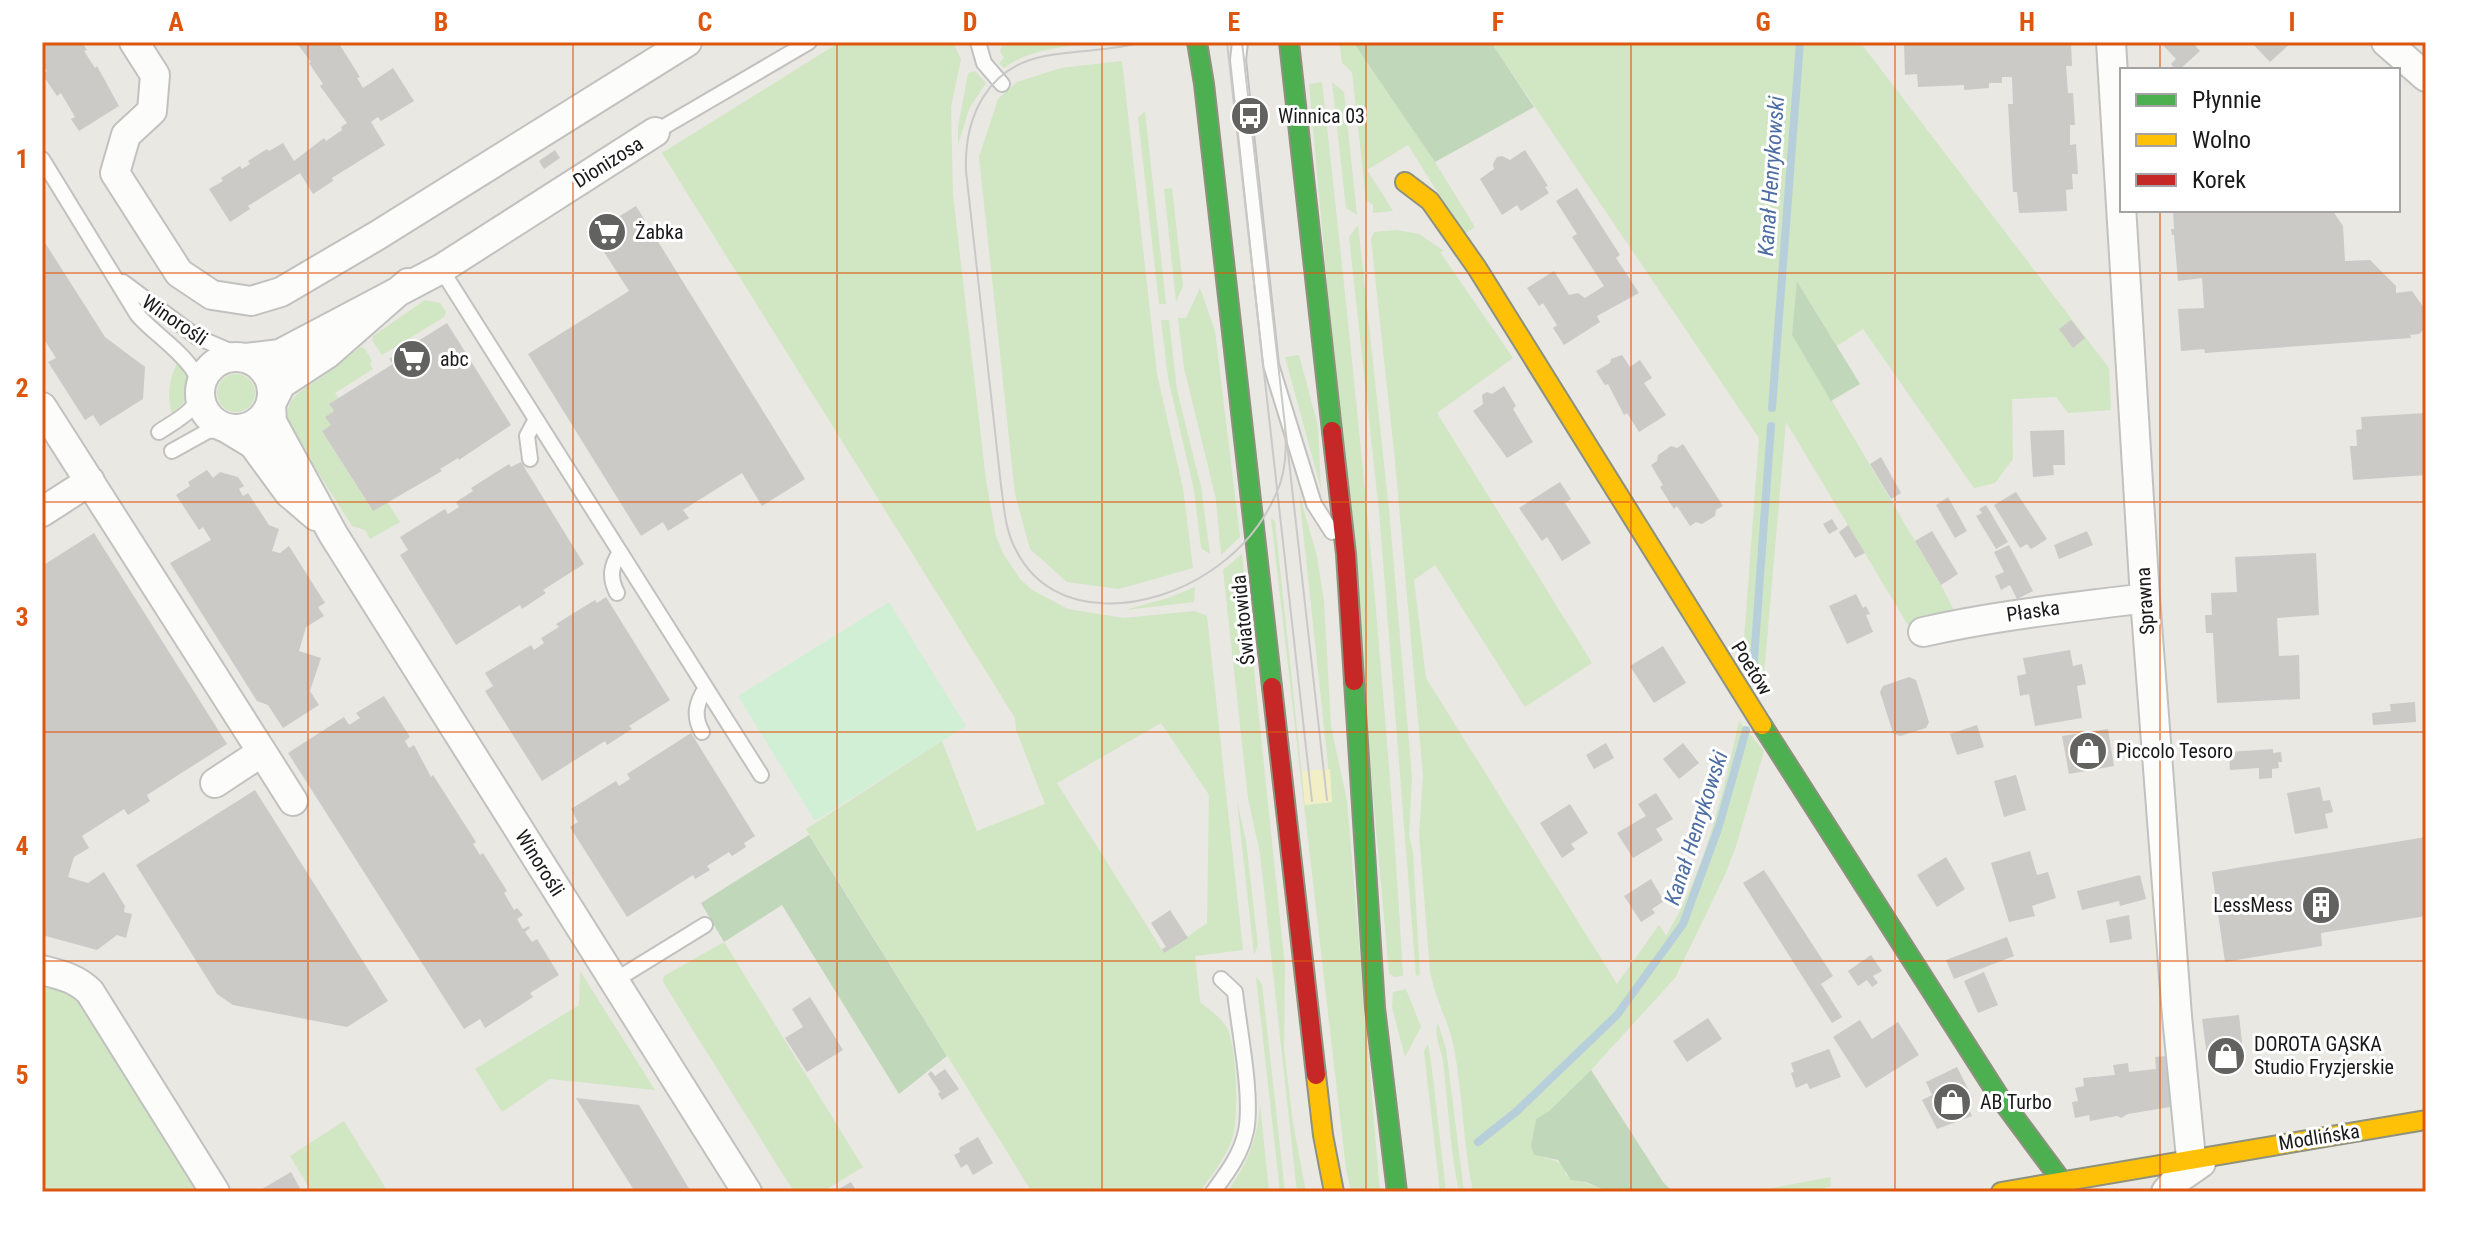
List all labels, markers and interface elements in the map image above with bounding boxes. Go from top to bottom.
text: A [168,7,184,37]
text: B [434,7,448,37]
text: C [698,7,713,37]
text: D [963,7,977,37]
text: E [1228,7,1241,37]
text: F [1492,7,1504,37]
text: G [1755,7,1771,37]
text: H [2019,7,2035,37]
text: I [2288,7,2296,37]
legend [2120,68,2400,212]
text: Płynnie [2192,86,2261,114]
bus stop icon: Winnica 03 [1229,95,1271,137]
water label: Kanał Henrykowski [1753,95,1789,257]
place label: Winnica 03 [1278,104,1365,128]
text: Wolno [2192,126,2251,154]
street label: Dionizosa [569,131,647,193]
text: 1 [15,144,29,174]
text: Korek [2192,166,2246,194]
supermarket icon: Żabka [586,211,628,253]
place label: Żabka [635,220,684,244]
street label: Winorośli [138,289,212,351]
supermarket icon: abc [391,338,433,380]
place label: abc [440,347,469,371]
text: 2 [15,373,29,403]
street label: Sprawna [2131,566,2159,636]
street label: Światowida [1226,574,1260,666]
street label: Płaska [2005,595,2061,627]
text: 3 [15,602,29,632]
street label: Poetów [1726,637,1778,699]
shop icon: Piccolo Tesoro [2067,730,2109,772]
place label: Piccolo Tesoro [2116,739,2233,763]
water label: Kanał Henrykowski [1659,748,1733,908]
street label: Winorośli [510,825,570,901]
text: 4 [15,831,29,861]
building icon: LessMess [2300,884,2342,926]
place label: LessMess [2213,893,2293,917]
place label: DOROTA GĄSKA Studio Fryzjerskie [2254,1032,2394,1079]
shop icon: DOROTA GĄSKA Studio Fryzjerskie [2205,1035,2247,1077]
text: 5 [15,1060,29,1090]
shop icon: AB Turbo [1931,1081,1973,1123]
place label: AB Turbo [1980,1090,2052,1114]
street label: Modlińska [2277,1119,2361,1155]

